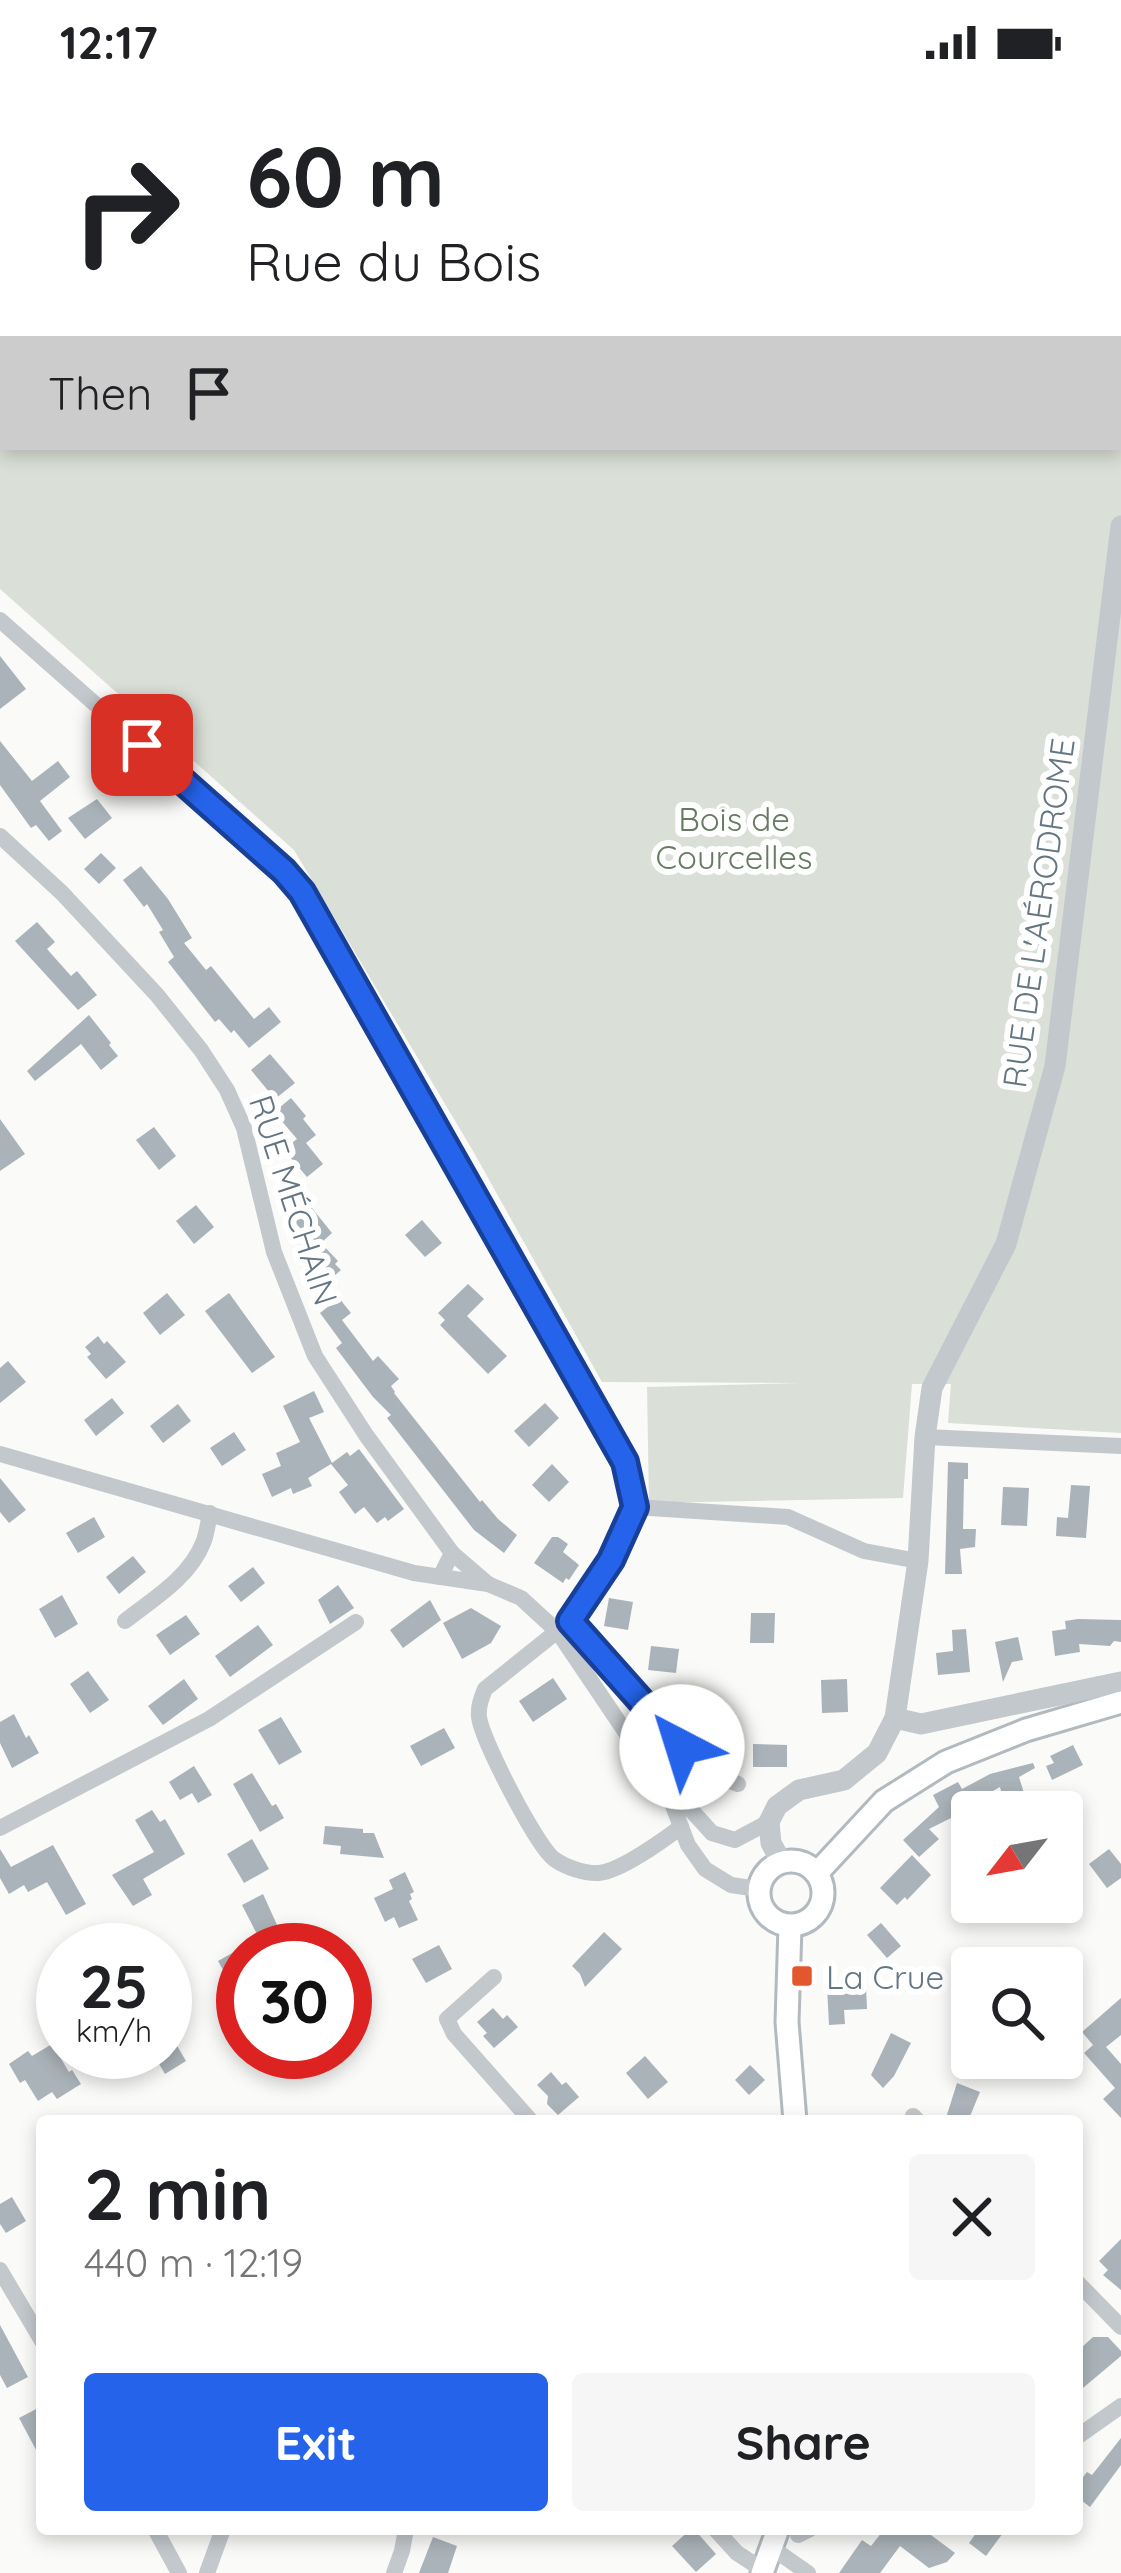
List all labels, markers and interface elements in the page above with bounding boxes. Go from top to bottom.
text: 12:17 [60,14,158,70]
text: 60 m [246,123,445,228]
icon: right [48,132,204,288]
text: Rue du Bois [246,227,541,295]
icon: arrive [176,360,242,426]
text: Then [48,365,152,421]
pin [91,694,193,796]
icon: arrive [109,712,175,778]
street label: RUE DE L'AÉRODROME [993,736,1083,1090]
park label: Bois de Courcelles [656,798,812,877]
street label: RUE MÉCHAIN [241,1090,347,1310]
position arrow [619,1684,745,1810]
north arrow [951,1791,1083,1923]
map controls [951,1791,1083,2079]
speed limit sign: 30 [216,1923,372,2079]
button: search [951,1947,1083,2079]
text: 25 [80,1948,148,2023]
place label: La Crue [826,1956,944,1997]
marker: La Crue [789,1963,815,1989]
text: km/h [76,2012,152,2050]
text: 2 min [84,2148,271,2238]
button: close [909,2154,1035,2280]
text: 440 m · 12:19 [84,2238,303,2287]
button: Exit [84,2373,548,2511]
button: Share [572,2373,1035,2511]

